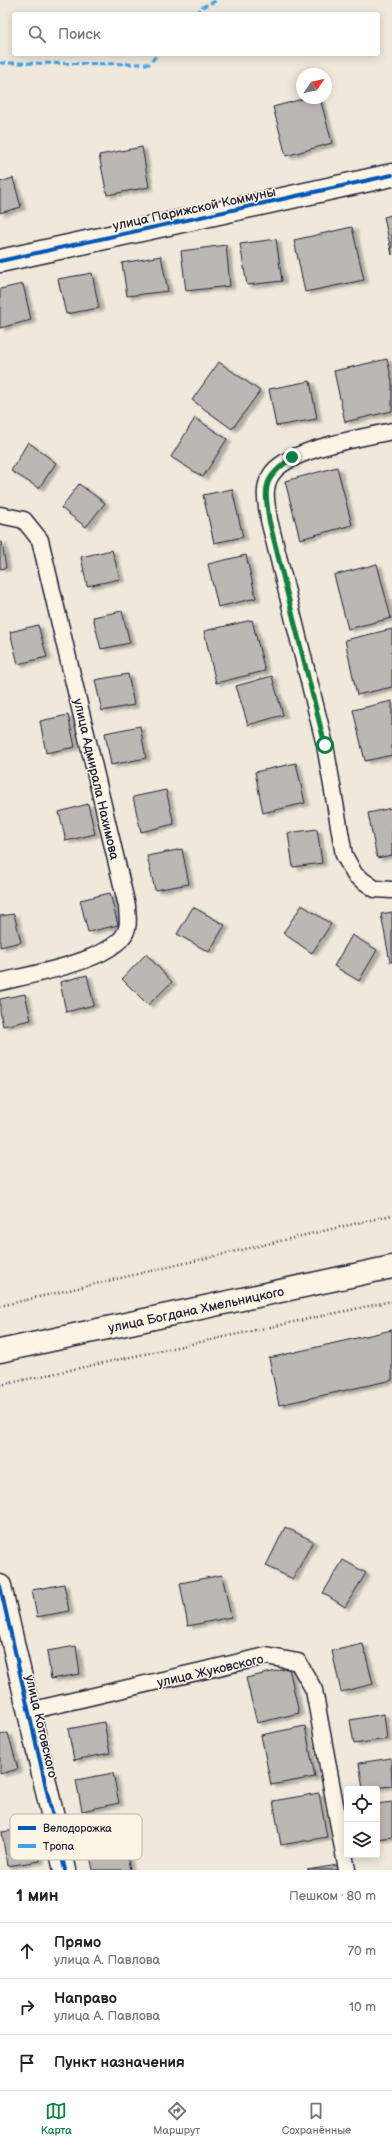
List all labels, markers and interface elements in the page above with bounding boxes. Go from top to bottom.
search box [12,12,380,56]
icon: search [26,23,48,45]
text: Поиск [58,25,101,44]
north arrow [296,68,332,104]
street label: улица Парижской Коммуны [111,184,277,234]
route end [283,448,301,466]
street label: улица Адмирала Нахимова [70,697,122,862]
route start [316,736,334,754]
street label: улица Богдана Хмельницкого [107,1283,286,1336]
street label: улица Жуковского [156,1651,265,1691]
street label: улица Котовского [21,1673,61,1779]
map controls [344,1786,380,1858]
button: locate [344,1786,380,1822]
legend [10,1814,142,1860]
text: Велодорожка [43,1822,112,1835]
button: layers [344,1822,380,1858]
text: Тропа [43,1840,75,1853]
text: 1 мин [16,1886,58,1906]
text: Пешком · 80 m [289,1888,376,1904]
text: Прямо [54,1933,101,1952]
icon: ahead [16,1940,38,1962]
text: 70 m [348,1943,376,1959]
text: улица А. Павлова [54,1952,160,1968]
text: Направо [54,1989,117,2008]
icon: right [16,1996,38,2018]
text: 10 m [349,1999,376,2015]
text: улица А. Павлова [54,2008,160,2024]
icon: arrive [16,2052,38,2074]
text: Пункт назначения [54,2053,185,2072]
tab: Карта [41,2100,72,2137]
tab: Маршрут [153,2100,200,2137]
tab: Сохранённые [282,2100,351,2137]

